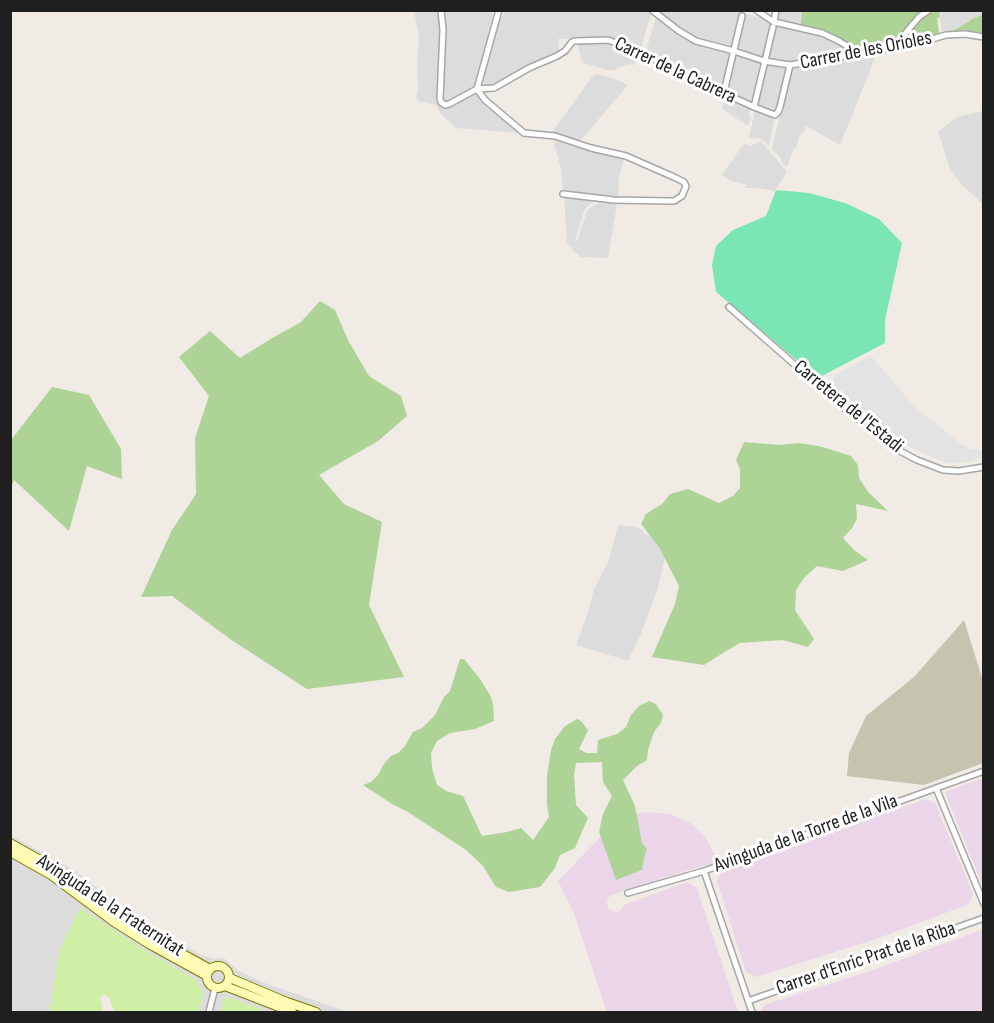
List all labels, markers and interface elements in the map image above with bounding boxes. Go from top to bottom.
street label: Carrer de les Orioles [798,26,934,76]
street label: Carrer de la Cabrera [610,32,740,110]
street label: Carretera de l'Estadi [788,355,908,459]
street label: Avinguda de la Torre de la Vila [711,790,901,878]
street label: Avinguda de la Fraternitat [32,849,188,963]
street label: Carrer d'Enric Prat de la Riba [773,917,959,1001]

